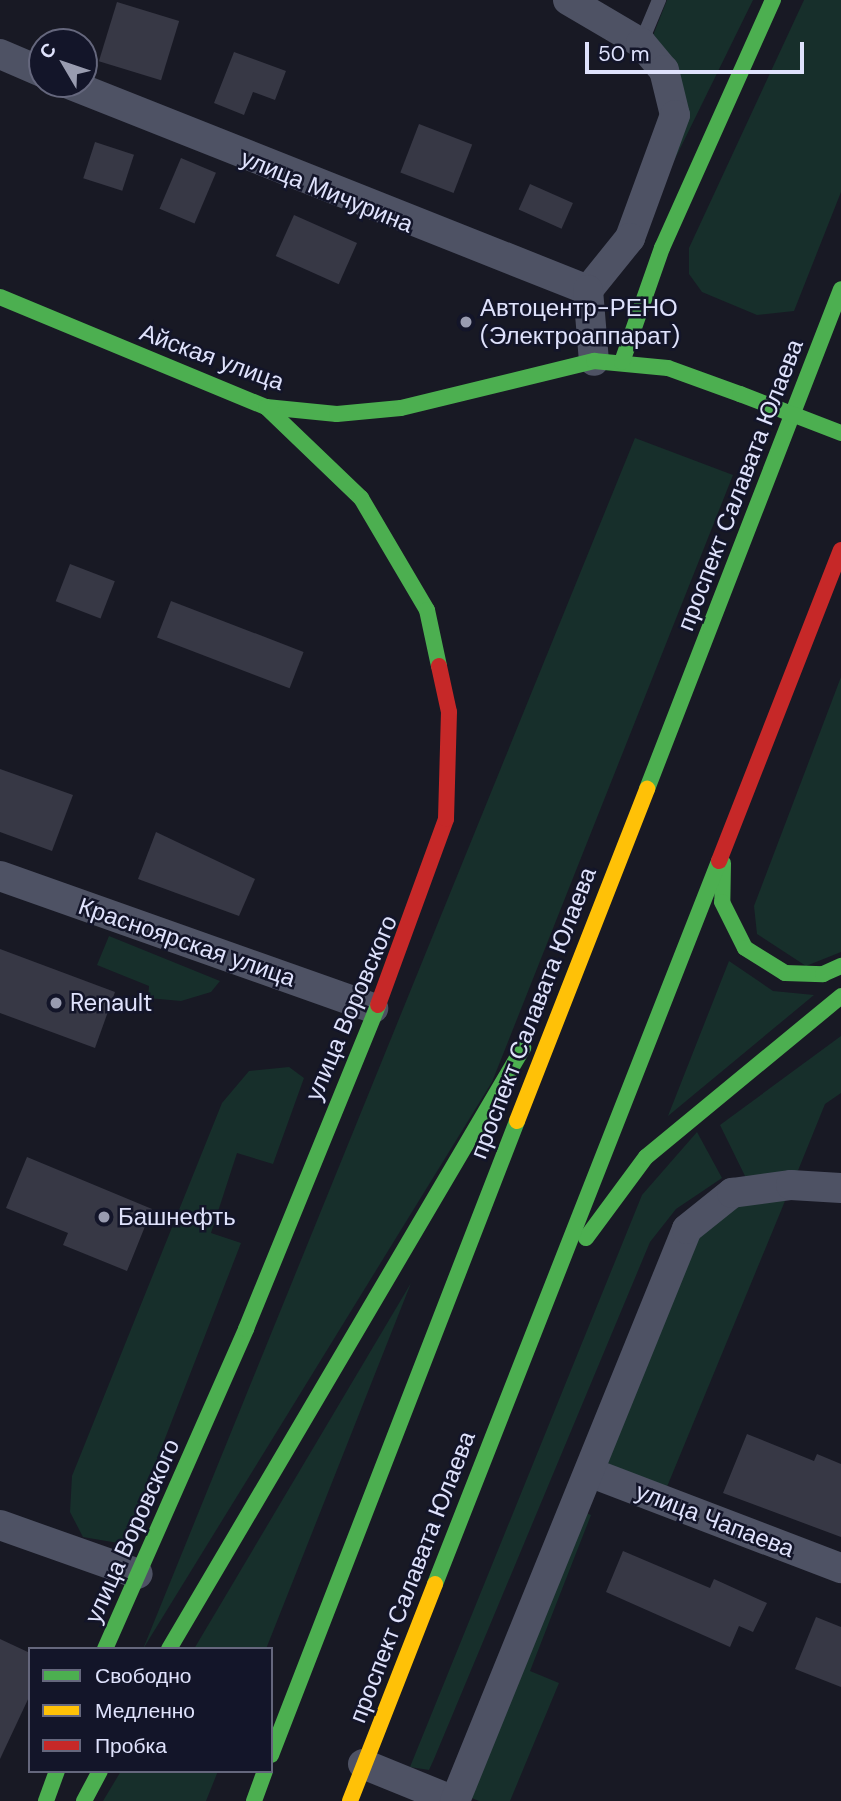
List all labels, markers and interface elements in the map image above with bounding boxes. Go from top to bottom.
north arrow [28,28,98,98]
scale bar [589,28,808,72]
text: С [34,38,62,64]
text: 50 m [598,40,649,68]
street label: улица Мичурина [237,143,417,239]
place label: Автоцентр-РЕНО (Электроаппарат) [480,294,680,350]
marker: Автоцентр-РЕНО (Электроаппарат) [458,314,474,330]
street label: Айская улица [136,318,288,396]
street label: проспект Салавата Юлаева [671,335,809,635]
street label: проспект Салавата Юлаева [464,863,602,1163]
street label: Красноярская улица [75,891,299,993]
street label: улица Воровского [299,911,403,1105]
place label: Renault [70,989,153,1017]
marker: Renault [48,995,64,1011]
place label: Башнефть [118,1203,236,1231]
marker: Башнефть [96,1209,112,1225]
street label: проспект Салавата Юлаева [343,1427,481,1727]
street label: улица Воровского [78,1434,186,1628]
street label: улица Чапаева [632,1477,798,1563]
legend [28,1647,273,1773]
text: Свободно [95,1662,192,1690]
text: Медленно [95,1697,195,1725]
text: Пробка [95,1732,167,1760]

